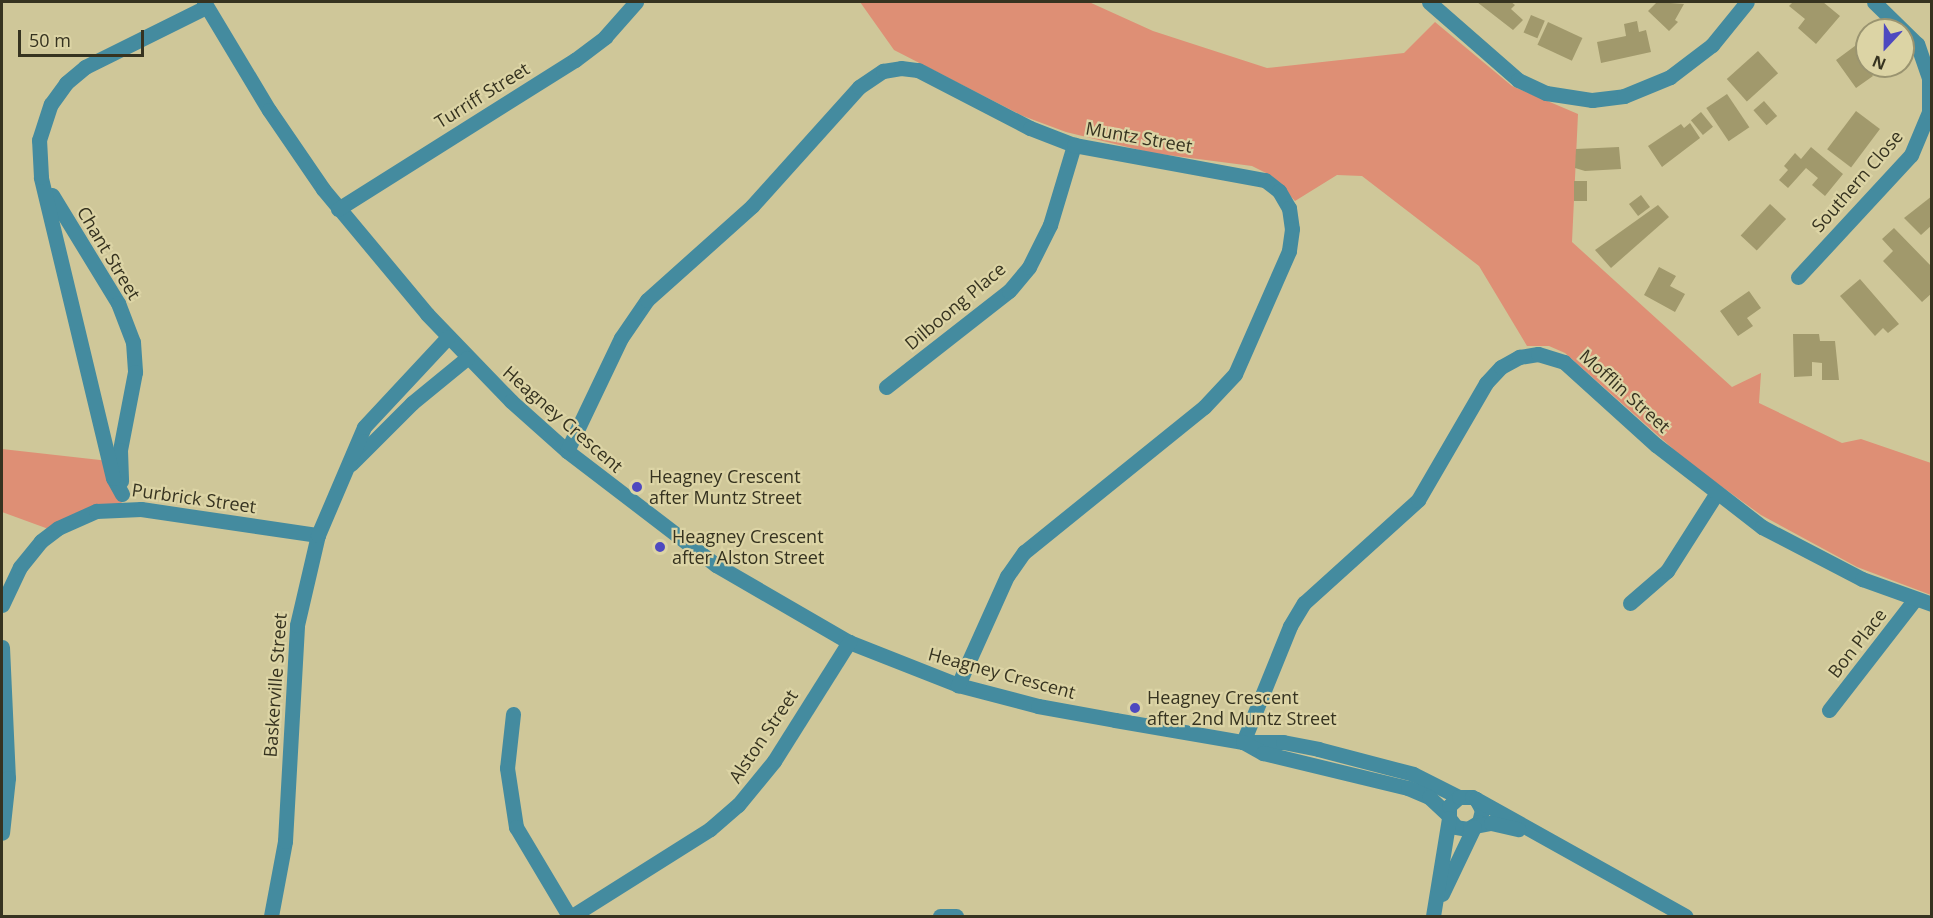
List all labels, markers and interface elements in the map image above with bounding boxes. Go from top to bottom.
scale bar [21,18,147,56]
north arrow [1855,18,1915,78]
text: 50 m [29,28,71,52]
text: N [1869,50,1889,75]
street label: Turriff Street [431,57,533,133]
street label: Muntz Street [1084,117,1194,157]
street label: Southern Close [1807,126,1907,236]
street label: Chant Street [73,203,145,303]
street label: Dilboong Place [900,258,1010,354]
street label: Mofflin Street [1575,345,1675,437]
street label: Heagney Crescent [499,361,627,477]
place label: Heagney Crescent after Muntz Street [649,466,802,508]
street label: Purbrick Street [131,479,257,517]
marker: Heagney Crescent after Muntz Street [630,480,644,494]
place label: Heagney Crescent after Alston Street [672,526,824,568]
marker: Heagney Crescent after Alston Street [653,540,667,554]
street label: Bon Place [1823,604,1891,682]
street label: Baskerville Street [259,612,291,758]
street label: Heagney Crescent [926,643,1078,703]
street label: Alston Street [724,685,802,787]
place label: Heagney Crescent after 2nd Muntz Street [1147,687,1337,730]
marker: Heagney Crescent after 2nd Muntz Street [1128,701,1142,715]

